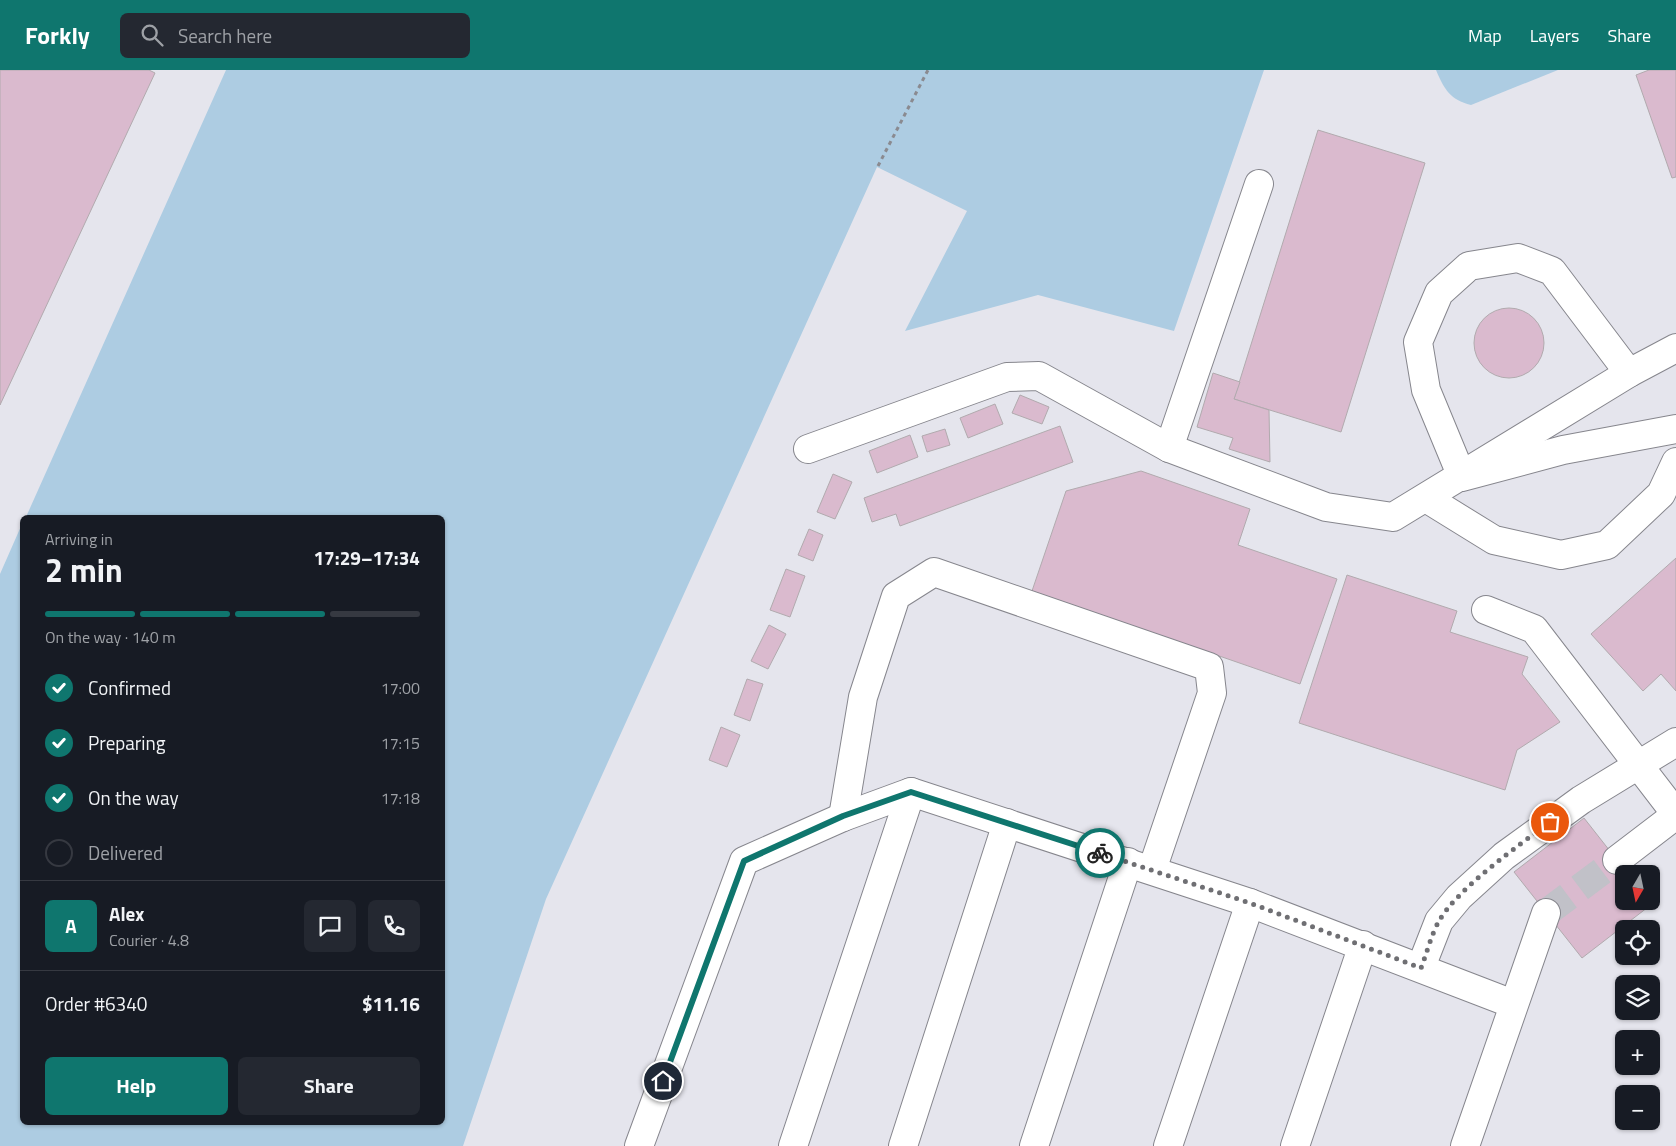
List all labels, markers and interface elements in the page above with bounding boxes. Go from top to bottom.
search box [120,13,470,58]
text: Forkly [25,17,90,53]
icon: search [138,21,166,49]
text: Search here [178,21,272,50]
text: Map [1468,22,1502,49]
text: Layers [1530,22,1579,49]
text: Share [1607,22,1651,49]
text: Arriving in [45,527,113,551]
text: 17:29–17:34 [313,543,420,572]
text: 2 min [45,546,123,594]
text: On the way · 140 m [45,625,176,649]
text: Confirmed [88,673,171,702]
icon: check [45,674,73,702]
text: 17:00 [381,676,420,700]
text: Preparing [88,728,165,757]
icon: check [45,729,73,757]
text: 17:15 [381,731,420,755]
text: On the way [88,783,179,812]
icon: check [45,784,73,812]
text: 17:18 [381,786,420,810]
pin [1529,801,1571,843]
icon: bag [1536,808,1564,836]
courier [1075,828,1125,878]
text: Delivered [88,838,163,867]
icon: bike [1086,839,1114,867]
north arrow [1615,865,1660,910]
map controls [1615,865,1660,1130]
text: Alex [109,899,144,928]
button: chat [304,900,356,952]
button: phone [368,900,420,952]
text: A [65,911,77,940]
button: locate [1615,920,1660,965]
text: Courier · 4.8 [109,928,189,952]
button: layers [1615,975,1660,1020]
text: Order #6340 [45,989,147,1018]
text: $11.16 [362,989,420,1018]
button: + [1615,1030,1660,1075]
button: Help [45,1057,228,1115]
button: Share [238,1057,420,1115]
pin [642,1060,684,1102]
icon: home [649,1067,677,1095]
button: − [1615,1085,1660,1130]

